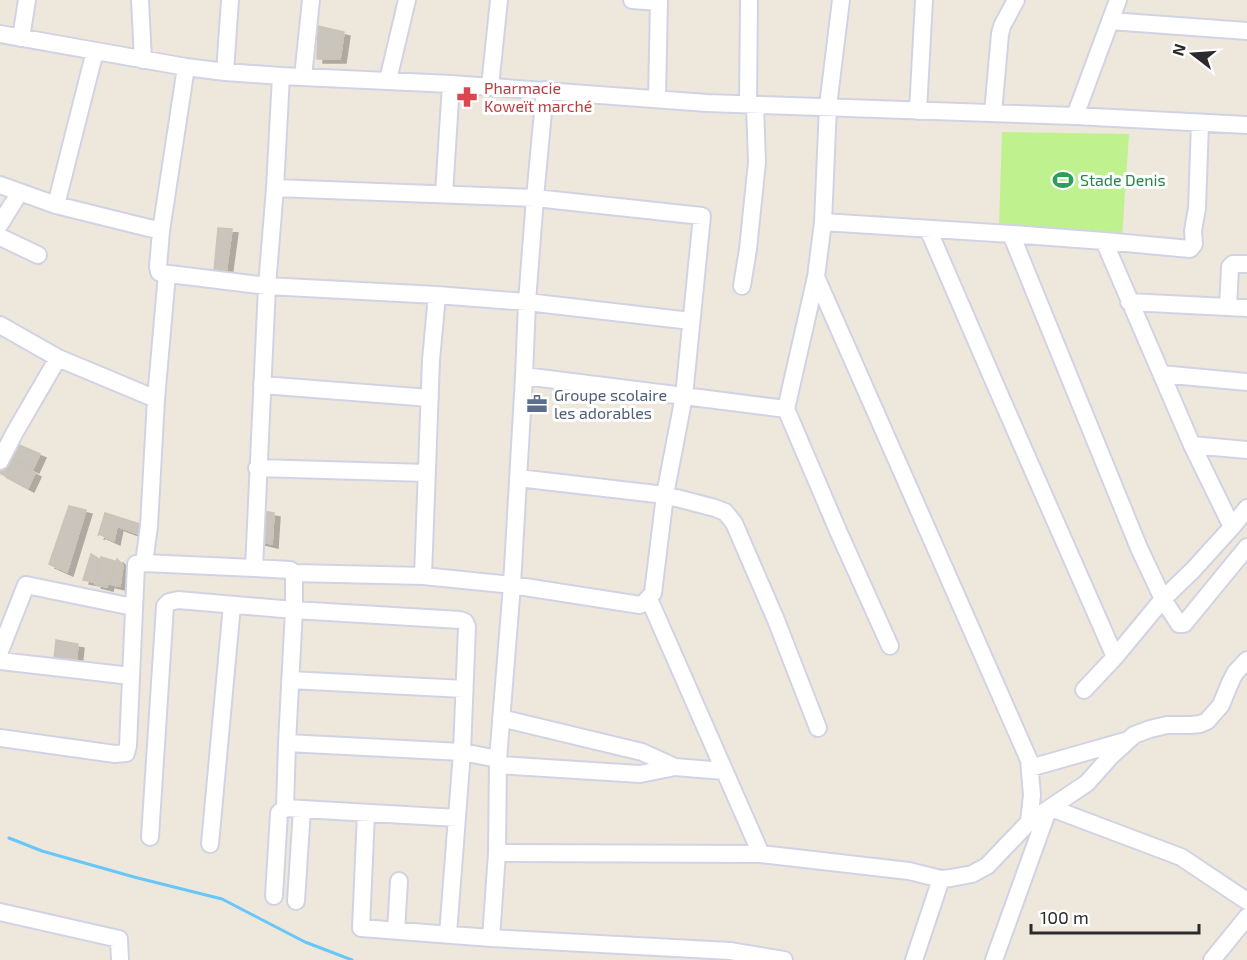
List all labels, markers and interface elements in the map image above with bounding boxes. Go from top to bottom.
north arrow [1163,24,1223,84]
text: N [1167,41,1189,58]
place label: Pharmacie Koweït marché [484,78,592,115]
pharmacy icon: Pharmacie Koweït marché [455,85,479,109]
sports icon: Stade Denis [1051,168,1075,192]
place label: Stade Denis [1080,170,1166,189]
place label: Groupe scolaire les adorables [554,385,667,422]
office icon: Groupe scolaire les adorables [525,392,549,416]
scale bar [1031,897,1199,935]
text: 100 m [1040,906,1089,928]

